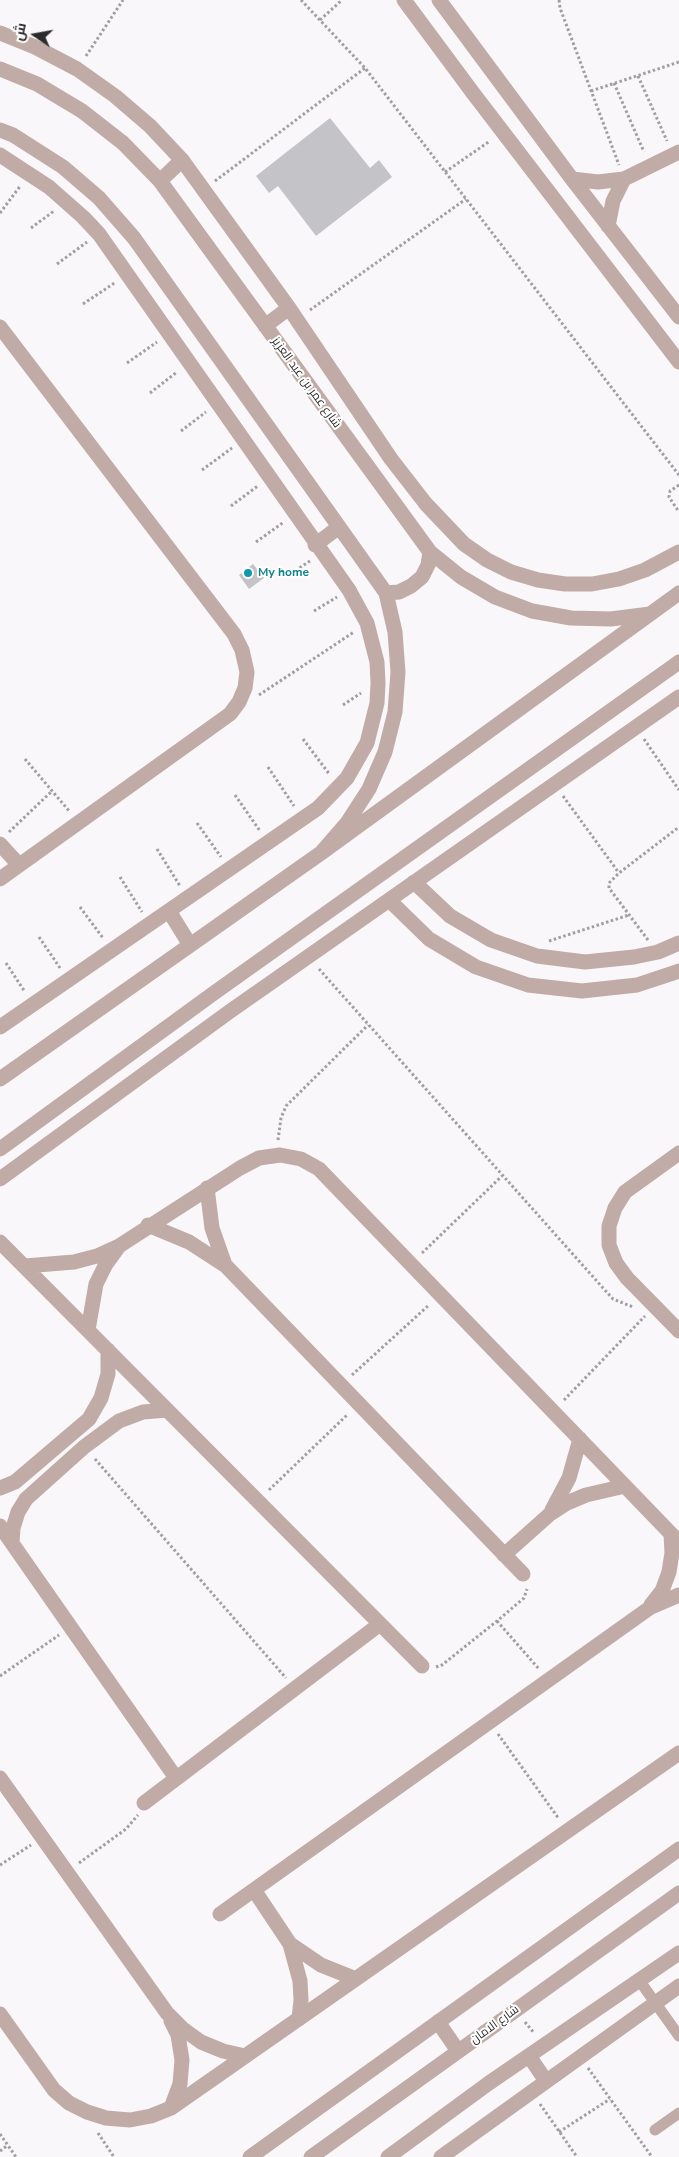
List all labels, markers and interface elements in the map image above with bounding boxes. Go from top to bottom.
north arrow [10,10,60,60]
text: ش [9,21,31,43]
street label: شارع عمر بن عبد العزيز [268,335,344,431]
place label: My home [258,566,309,580]
marker: My home [242,567,254,579]
street label: شارع الامان [468,2003,522,2047]

